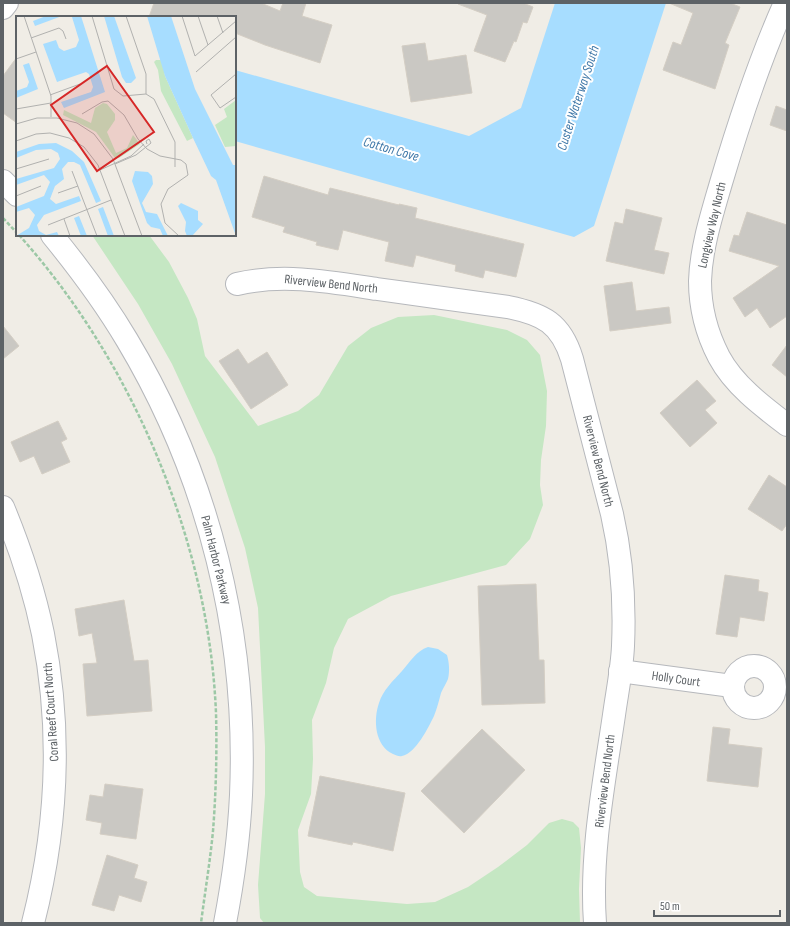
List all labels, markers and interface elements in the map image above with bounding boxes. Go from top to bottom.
inset map [16,16,236,236]
water label: Custer Waterway South [553,43,603,153]
water label: Cotton Cove [361,133,421,165]
street label: Longview Way North [694,180,730,270]
street label: Riverview Bend North [283,271,379,297]
street label: Riverview Bend North [579,413,617,509]
street label: Palm Harbor Parkway [197,514,235,606]
street label: Coral Reef Court North [40,662,62,762]
street label: Holly Court [651,668,701,690]
street label: Riverview Bend North [591,733,619,829]
scale bar [654,892,780,918]
text: 50 m [660,899,680,914]

